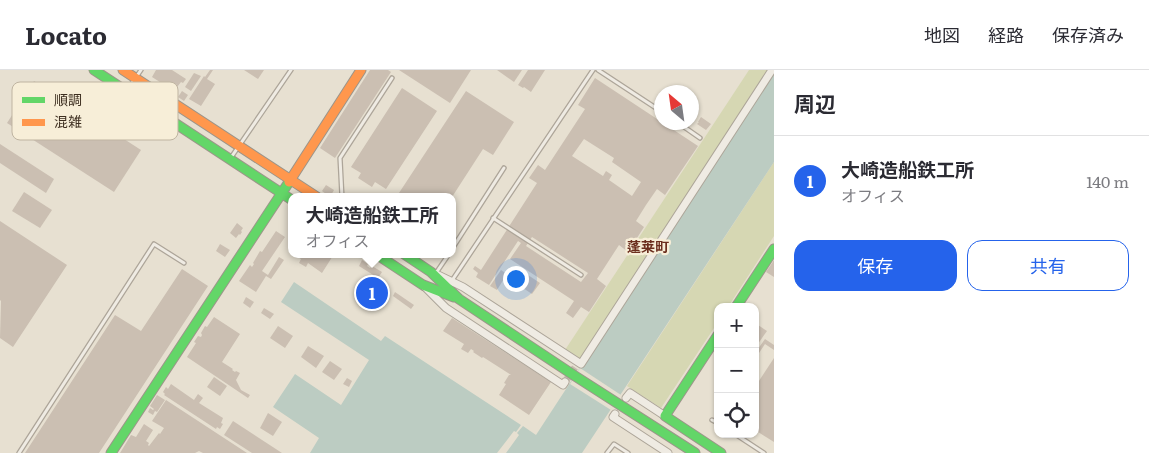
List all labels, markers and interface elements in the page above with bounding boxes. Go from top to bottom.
text: Locato [25,17,107,52]
text: 地図 [924,21,960,48]
text: 経路 [988,21,1024,48]
text: 保存済み [1052,21,1124,48]
legend [12,82,178,140]
north arrow [654,85,699,130]
text: 周辺 [794,87,836,118]
text: 順調 [54,89,82,109]
text: 混雑 [54,111,82,131]
text: 大崎造船鉄工所 [841,155,974,183]
text: 1 [807,169,813,193]
text: 140 m [1086,169,1129,193]
text: オフィス [841,183,905,207]
popup [288,193,456,258]
text: 大崎造船鉄工所 [305,200,439,228]
text: オフィス [305,228,369,252]
district label: 蓬莱町 [627,236,669,256]
button: 保存 [794,240,957,291]
button: 共有 [967,240,1129,291]
your location [503,266,529,292]
pin: 1 [356,274,388,312]
map controls [714,303,759,438]
button: + [714,303,759,348]
button: − [714,348,759,393]
button: locate [714,393,759,438]

